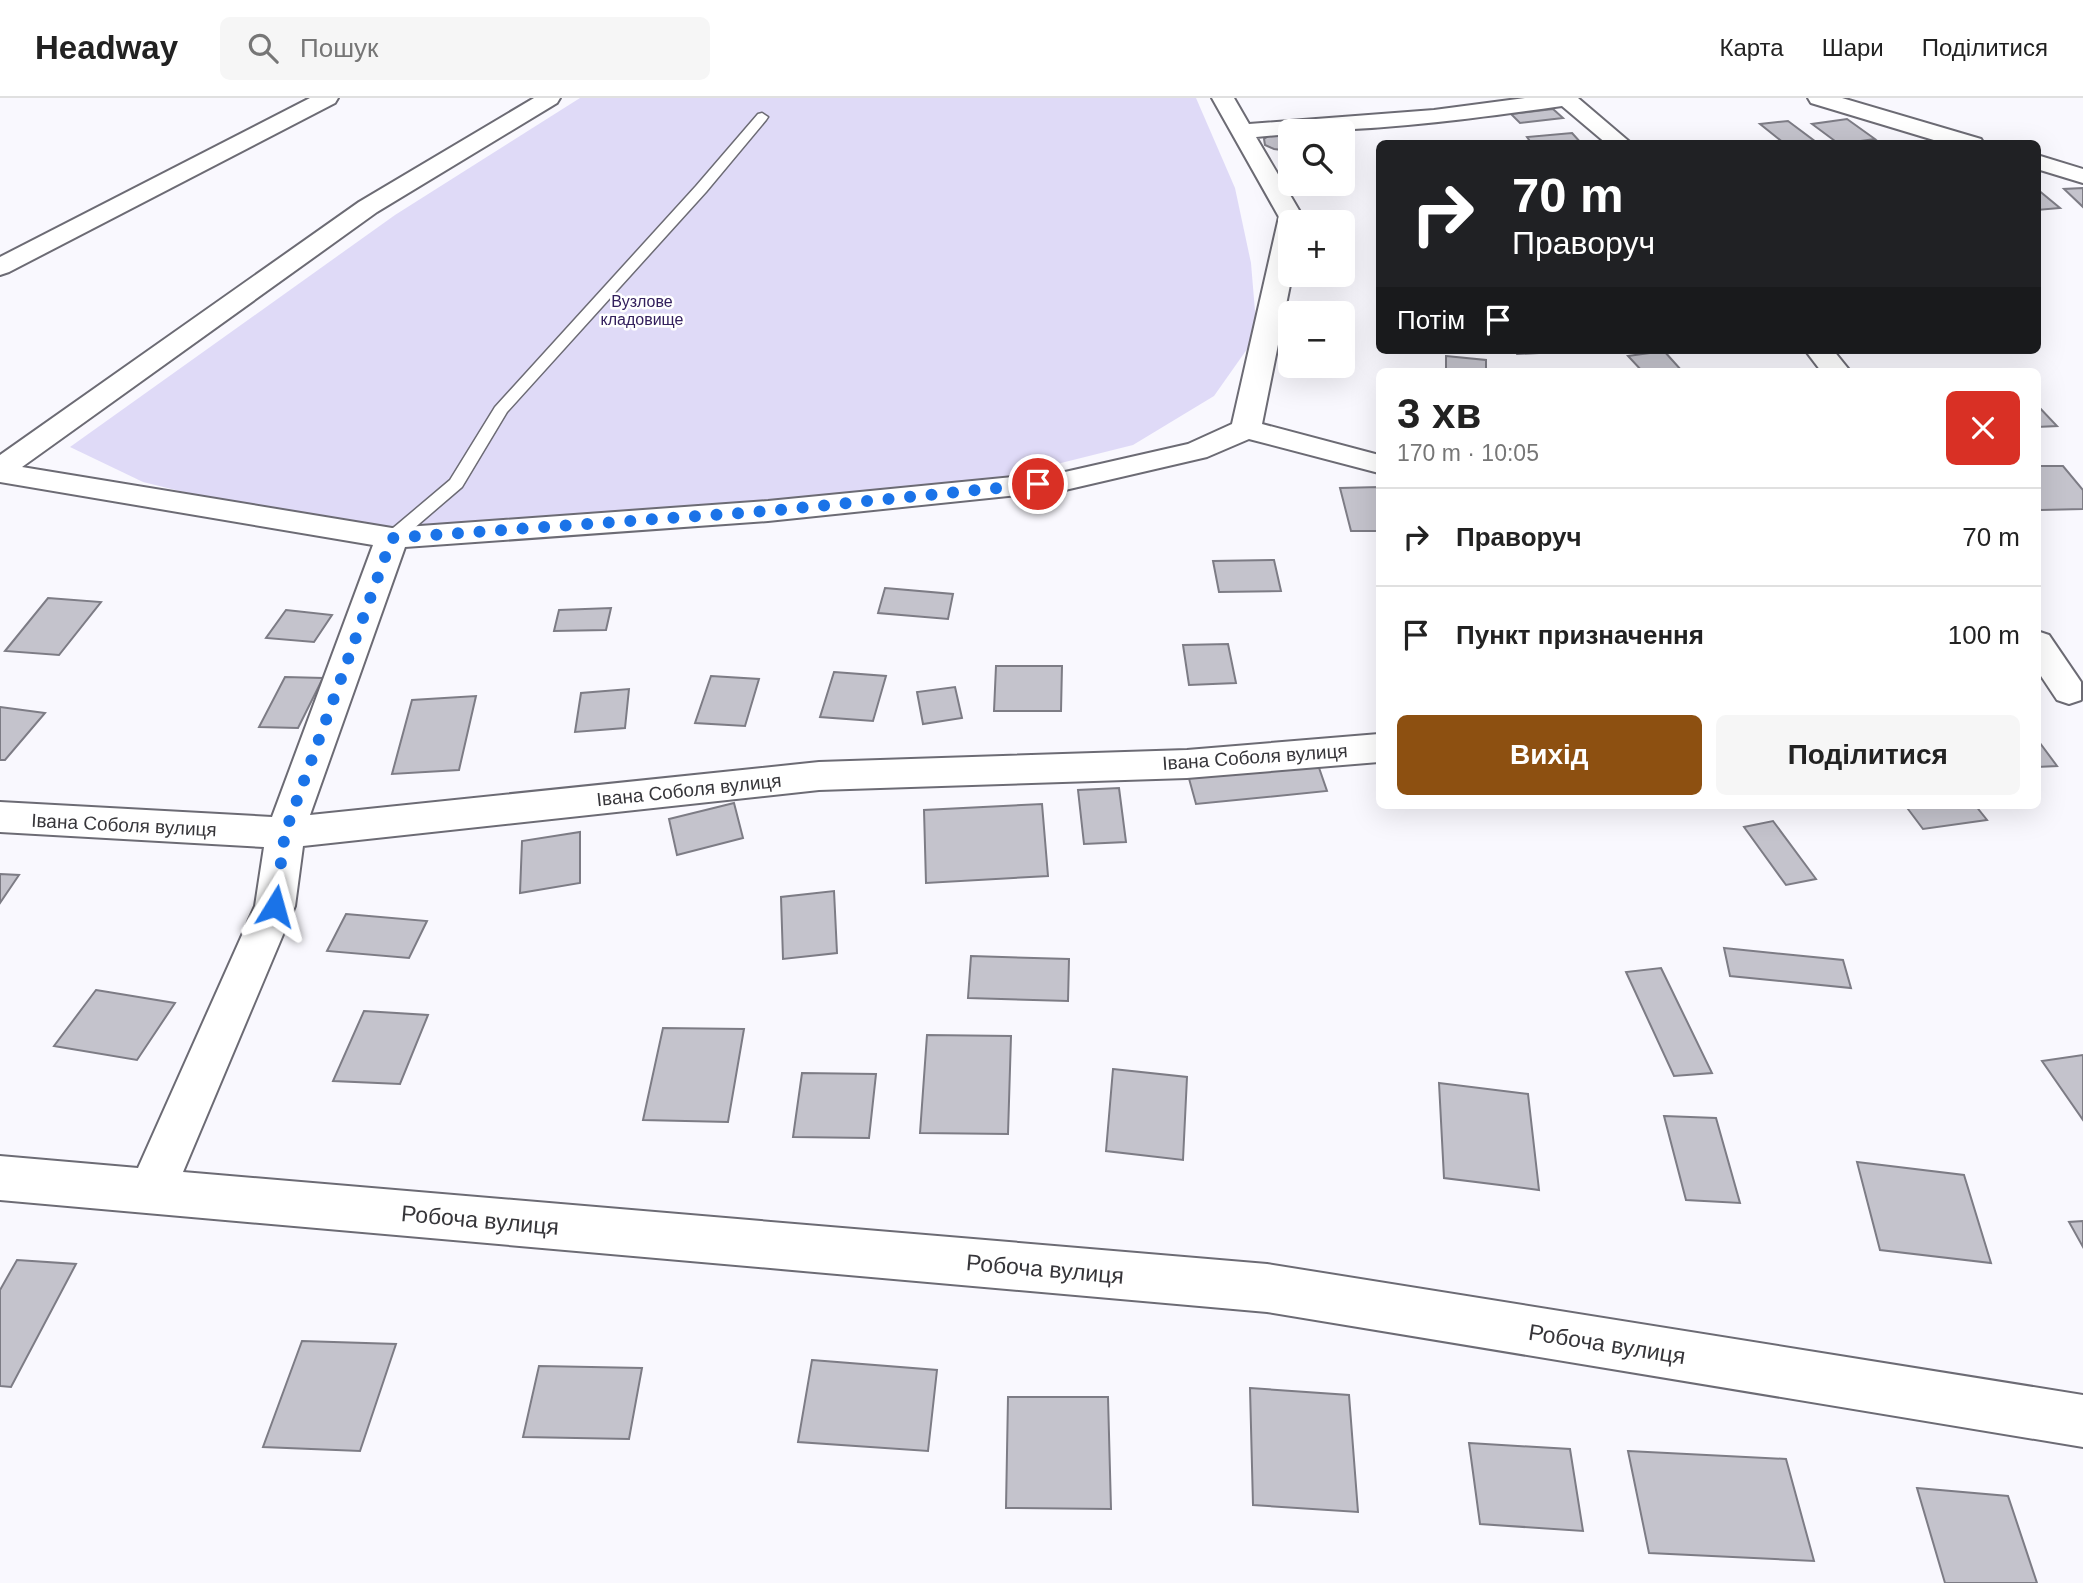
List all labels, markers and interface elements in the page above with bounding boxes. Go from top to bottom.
search box [220,17,710,80]
text: Headway [35,29,178,66]
icon: search [244,29,282,67]
text: Пошук [300,33,378,63]
text: Карта [1719,34,1784,61]
text: Шари [1822,34,1884,61]
text: Поділитися [1922,34,2048,61]
map controls [1278,119,1355,378]
button: search [1278,119,1355,196]
icon: right [1397,168,1488,259]
text: 70 m [1512,168,1624,222]
button: + [1278,210,1355,287]
text: Праворуч [1512,225,1655,261]
park label: Вузлове кладовище [601,293,684,328]
button: − [1278,301,1355,378]
icon: arrive [1479,301,1517,339]
text: Потім [1397,305,1465,335]
text: 3 хв [1397,390,1481,437]
button: close [1946,391,2020,465]
text: 170 m · 10:05 [1397,440,1539,466]
pin [1008,454,1068,514]
icon: arrive [1019,465,1057,503]
icon: right [1397,518,1435,556]
text: Праворуч [1456,522,1582,552]
text: 70 m [1962,522,2020,552]
icon: arrive [1397,616,1435,654]
text: Пункт призначення [1456,620,1704,650]
text: 100 m [1948,620,2020,650]
button: Вихід [1397,715,1702,795]
button: Поділитися [1716,715,2020,795]
street label: Івана Соболя вулиця [1162,740,1348,774]
street label: Івана Соболя вулиця [596,770,782,810]
street label: Івана Соболя вулиця [31,810,217,840]
position arrow [238,869,312,943]
street label: Робоча вулиця [400,1200,560,1240]
street label: Робоча вулиця [965,1249,1125,1289]
street label: Робоча вулиця [1527,1319,1687,1369]

